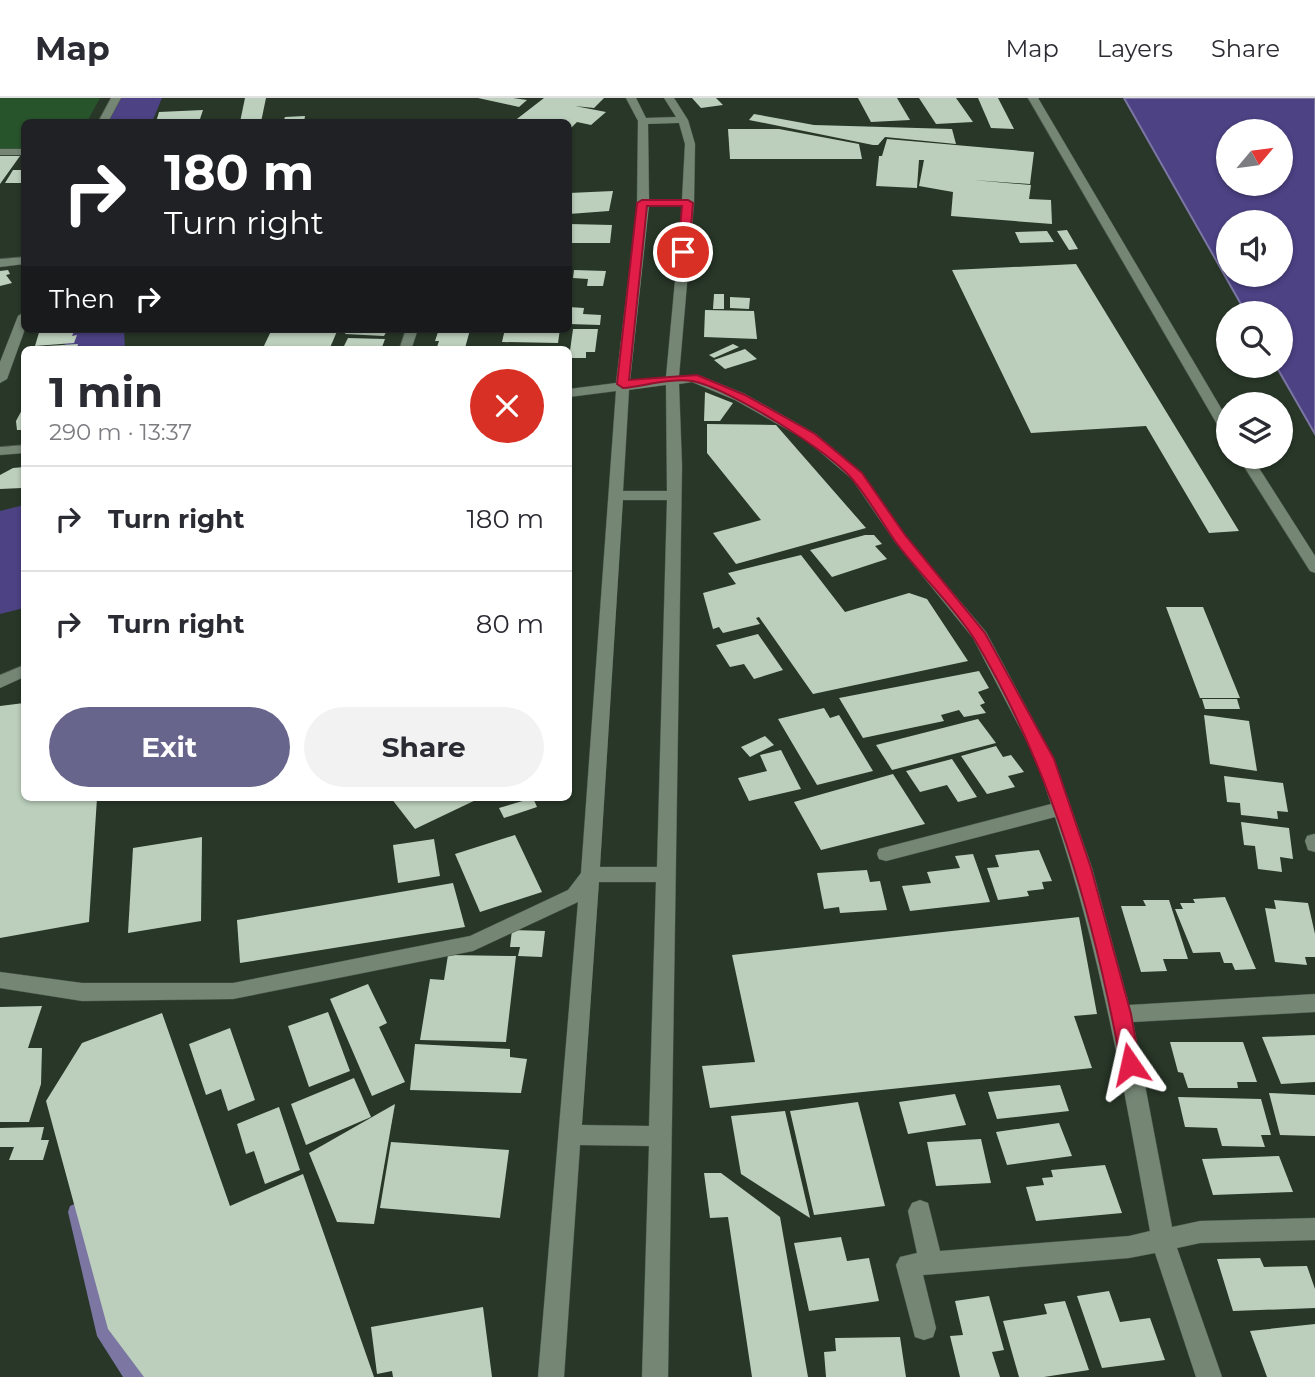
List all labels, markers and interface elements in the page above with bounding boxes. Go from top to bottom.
text: Map [35,28,110,68]
text: Map [1005,34,1059,63]
text: Layers [1097,34,1173,63]
text: Share [1211,34,1280,63]
north arrow [1216,119,1293,196]
map controls [1216,119,1293,469]
text: 180 m [164,143,314,202]
icon: right [49,147,140,238]
text: Turn right [164,203,324,242]
button: sound [1216,210,1293,287]
pin [653,222,713,282]
icon: arrive [664,233,702,271]
icon: right [129,280,167,318]
text: Then [49,283,115,315]
button: search [1216,301,1293,378]
text: 1 min [49,366,163,418]
button: close [470,369,544,443]
button: layers [1216,392,1293,469]
text: 290 m · 13:37 [49,418,192,446]
icon: right [49,500,87,538]
text: Turn right [108,503,244,535]
text: 180 m [466,503,544,535]
icon: right [49,605,87,643]
text: Turn right [108,608,244,640]
text: 80 m [476,608,544,640]
button: Exit [49,707,290,787]
button: Share [304,707,544,787]
position arrow [1093,1027,1167,1101]

